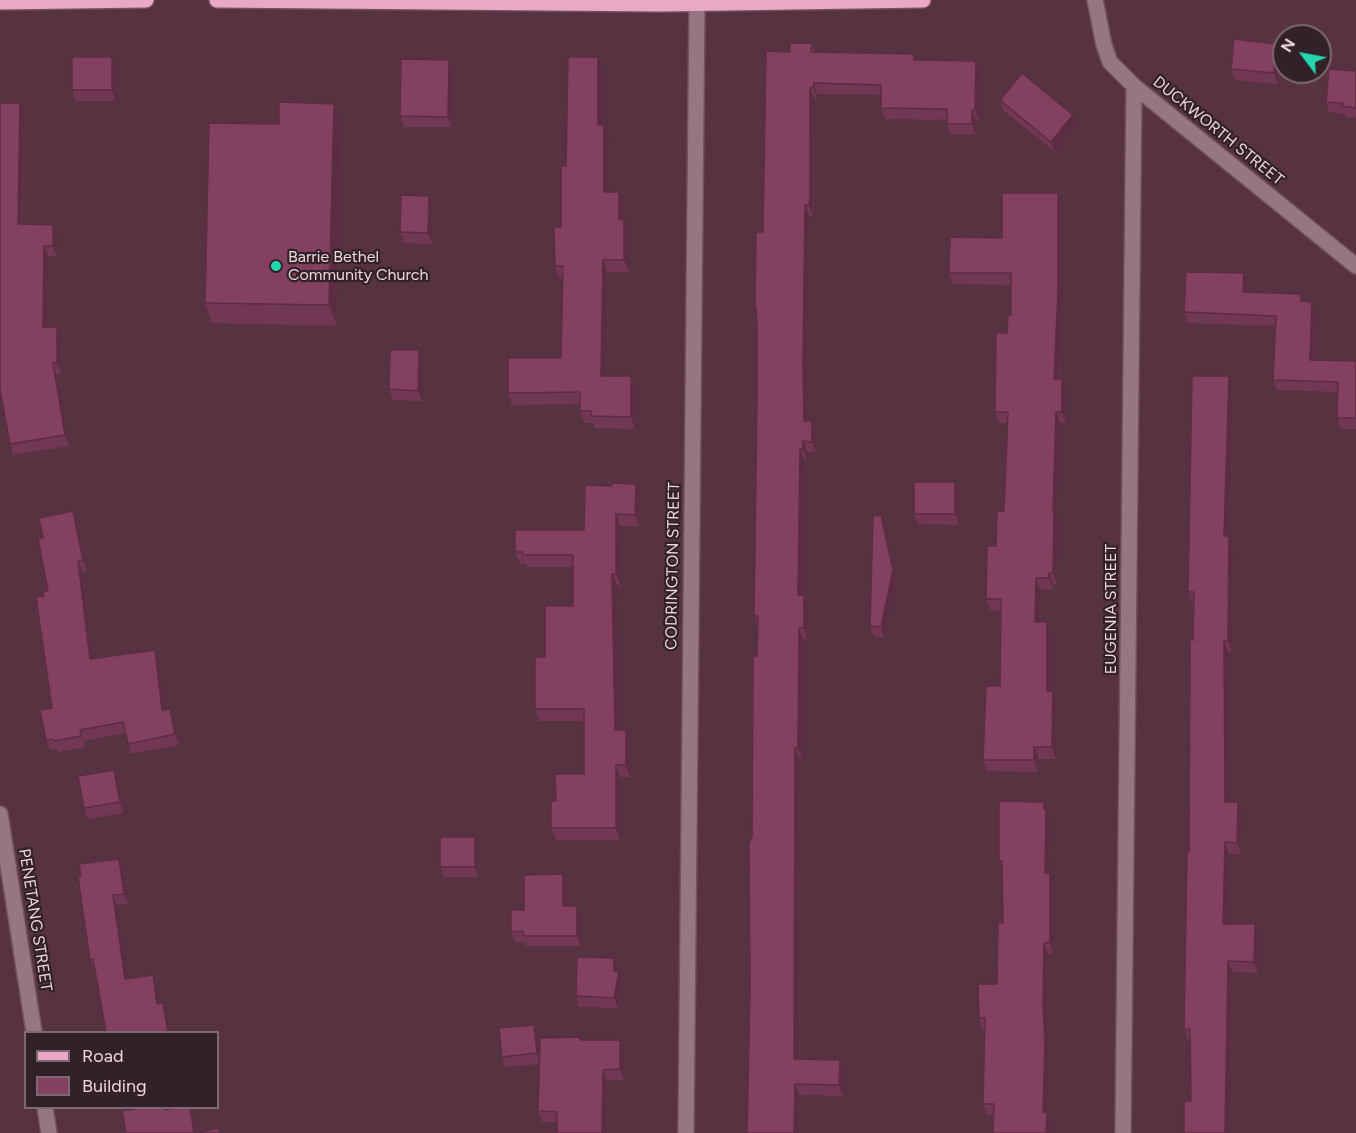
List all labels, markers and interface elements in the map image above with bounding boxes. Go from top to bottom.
north arrow [1272,24,1332,84]
text: N [1277,35,1299,56]
street label: DUCKWORTH STREET [1149,72,1287,190]
place label: Barrie Bethel Community Church [288,247,428,285]
marker: Barrie Bethel Community Church [269,259,283,273]
street label: CODRINGTON STREET [662,482,684,650]
street label: EUGENIA STREET [1101,544,1121,674]
street label: PENETANG STREET [14,847,56,993]
legend [24,1031,219,1109]
text: Road [82,1045,123,1067]
text: Building [82,1075,147,1097]

